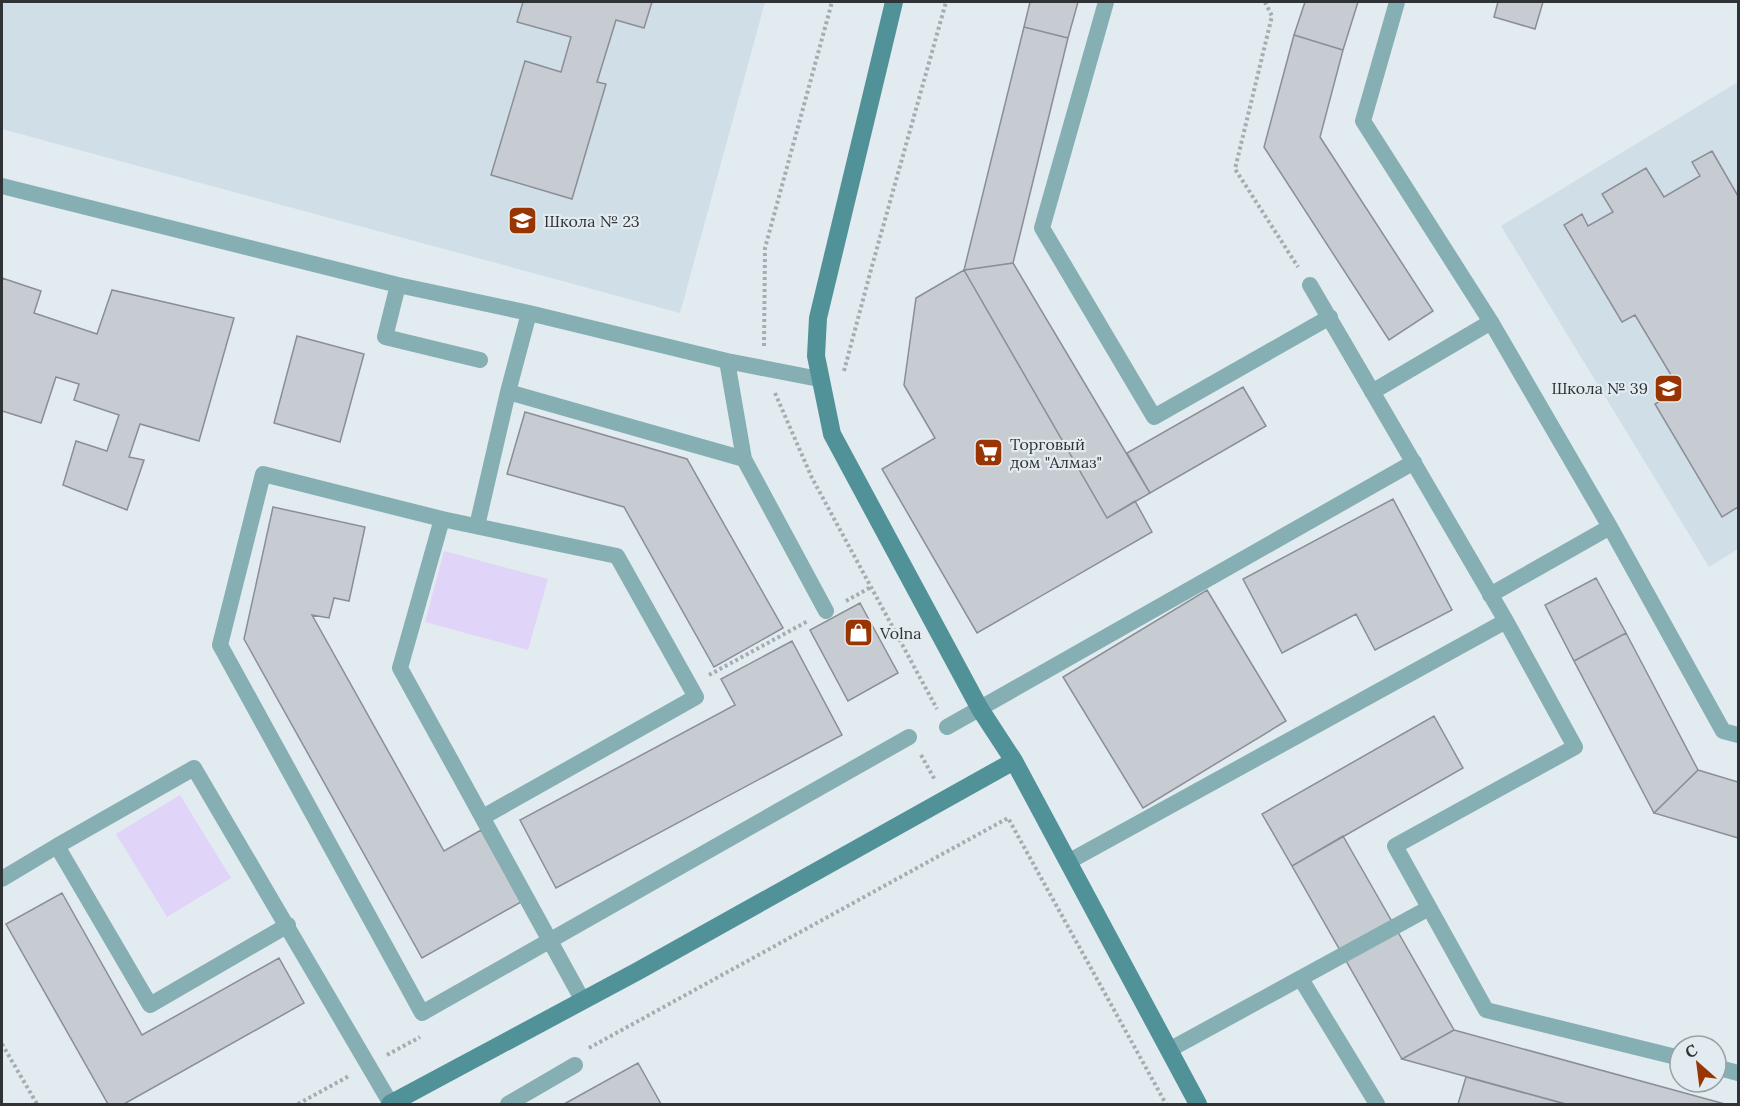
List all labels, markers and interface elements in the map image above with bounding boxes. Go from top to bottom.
school or university icon: Школа № 23 [507,205,539,237]
place label: Школа № 23 [544,211,640,231]
school or university icon: Школа № 39 [1653,372,1685,404]
place label: Школа № 39 [1551,378,1648,398]
place label: Торговый дом "Алмаз" [1010,434,1102,472]
supermarket icon: Торговый дом "Алмаз" [973,437,1005,469]
shop icon: Volna [843,617,875,649]
place label: Volna [879,623,922,643]
north arrow [1668,1034,1728,1094]
text: С [1681,1039,1701,1062]

